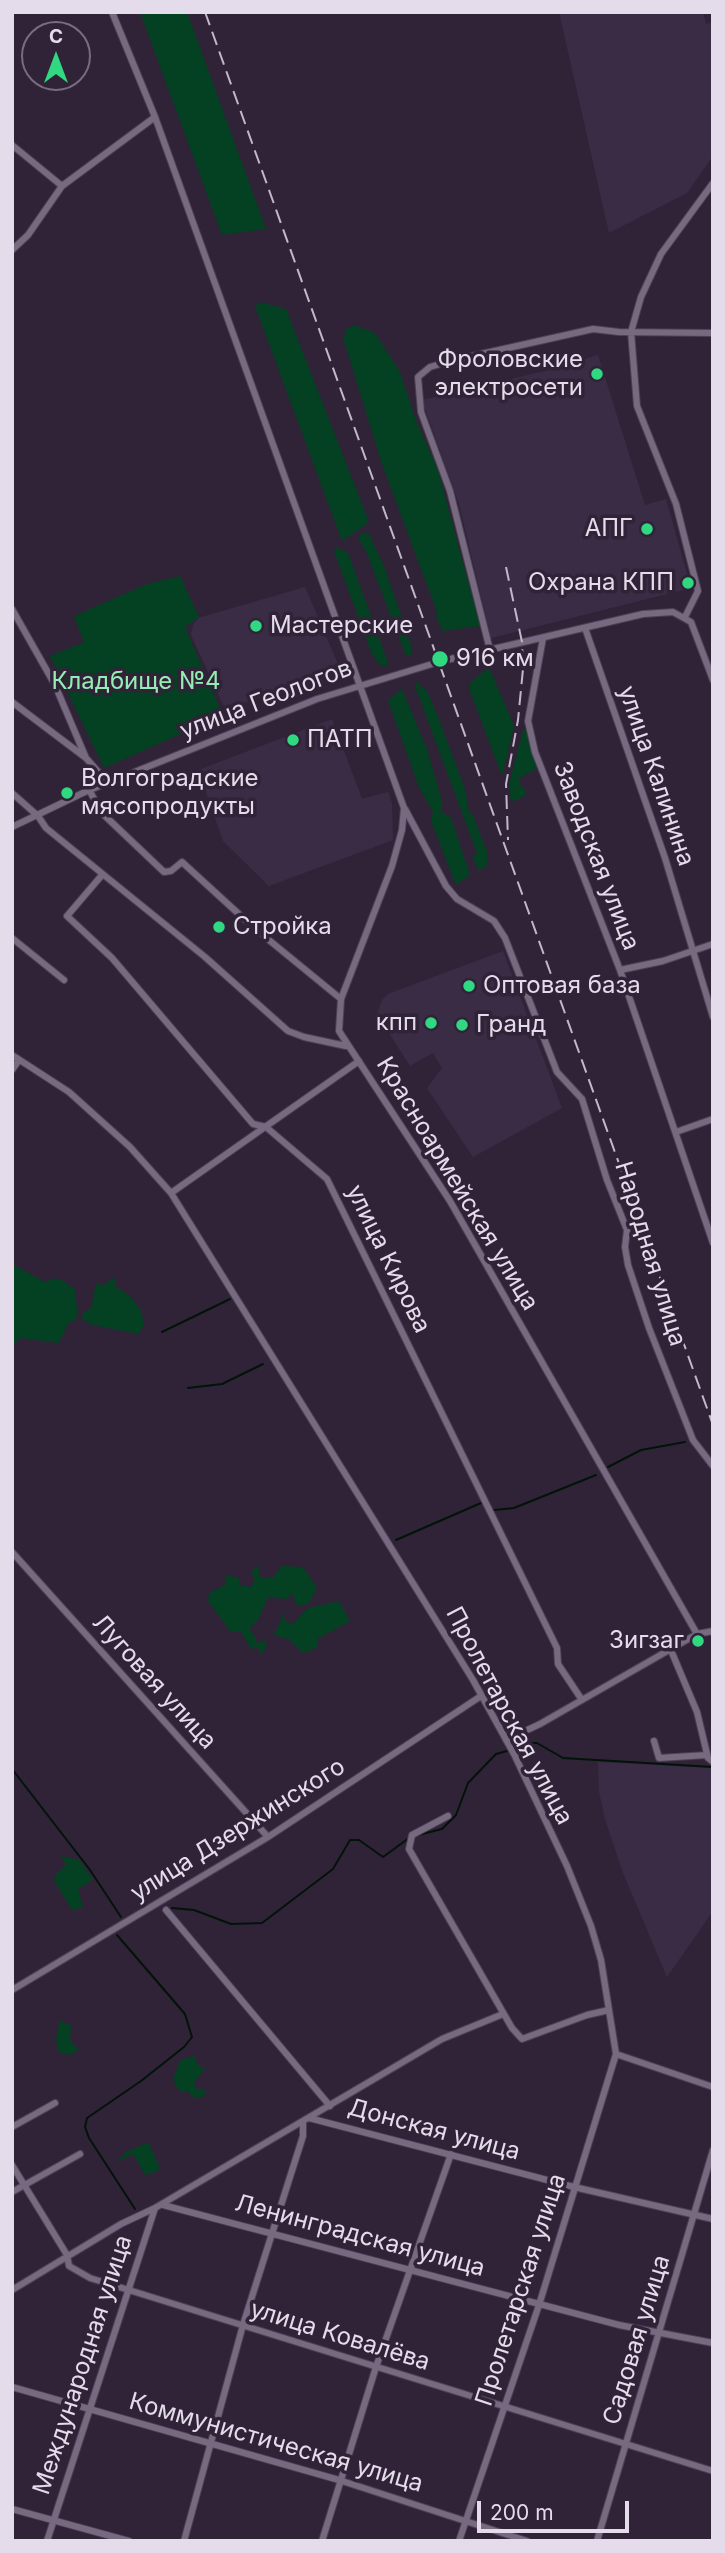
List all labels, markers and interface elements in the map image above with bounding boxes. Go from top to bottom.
north arrow [21,21,91,91]
text: С [49,25,63,48]
place label: Фроловские электросети [435,346,583,402]
marker: Фроловские электросети [589,366,605,382]
place label: АПГ [585,515,633,543]
marker: АПГ [639,521,655,537]
place label: Охрана КПП [528,569,674,597]
marker: Охрана КПП [680,575,696,591]
place label: Мастерские [270,612,413,640]
marker: Мастерские [248,618,264,634]
place label: 916 км [456,645,534,673]
marker: 916 км [430,649,450,669]
street label: улица Геологов [176,654,356,746]
park label: Кладбище №4 [51,668,221,696]
street label: улица Калинина [612,682,700,870]
place label: ПАТП [307,726,373,754]
marker: ПАТП [285,732,301,748]
street label: Заводская улица [547,758,645,954]
place label: Волгоградские мясопродукты [81,765,259,821]
marker: Волгоградские мясопродукты [59,785,75,801]
place label: Стройка [233,913,332,941]
marker: Стройка [211,919,227,935]
place label: Оптовая база [483,972,641,1000]
marker: Оптовая база [461,978,477,994]
place label: кпп [376,1009,417,1037]
place label: Гранд [476,1011,546,1039]
marker: кпп [423,1015,439,1031]
marker: Гранд [454,1017,470,1033]
street label: Красноармейская улица [370,1052,544,1316]
street label: Народная улица [608,1158,692,1350]
street label: улица Кирова [340,1180,436,1338]
street label: Пролетарская улица [439,1602,579,1830]
street label: Луговая улица [86,1609,222,1755]
place label: Зигзаг [609,1627,684,1655]
marker: Зигзаг [690,1633,706,1649]
street label: улица Дзержинского [125,1752,351,1908]
street label: Донская улица [345,2093,523,2167]
street label: Пролетарская улица [470,2170,572,2410]
street label: Ленинградская улица [232,2189,488,2283]
street label: Международная улица [27,2232,139,2498]
street label: Садовая улица [598,2252,676,2428]
street label: улица Ковалёва [247,2295,433,2377]
street label: Коммунистическая улица [126,2387,426,2499]
scale bar [480,2486,632,2530]
text: 200 m [490,2500,554,2525]

